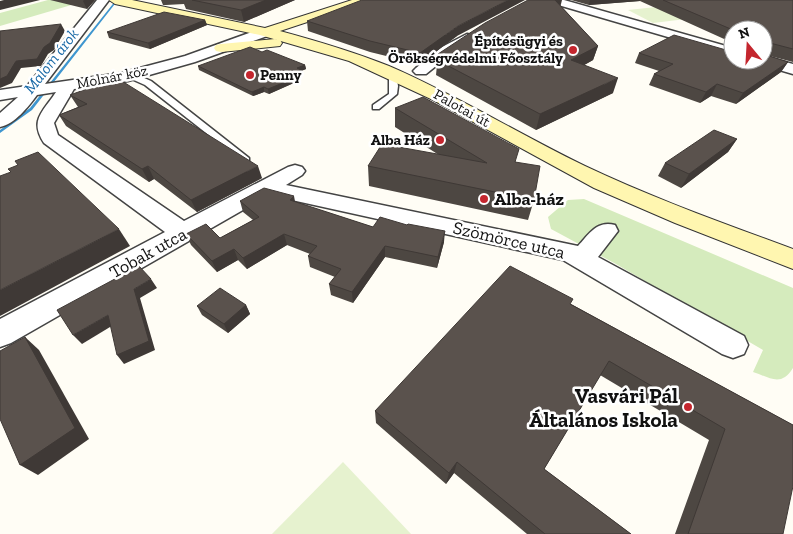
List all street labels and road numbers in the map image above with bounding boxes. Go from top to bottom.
street label: Molnár köz [75,61,149,93]
street label: Palotai út [431,85,494,131]
street label: Szömörce utca [451,216,567,264]
street label: Tobak utca [106,223,191,283]

